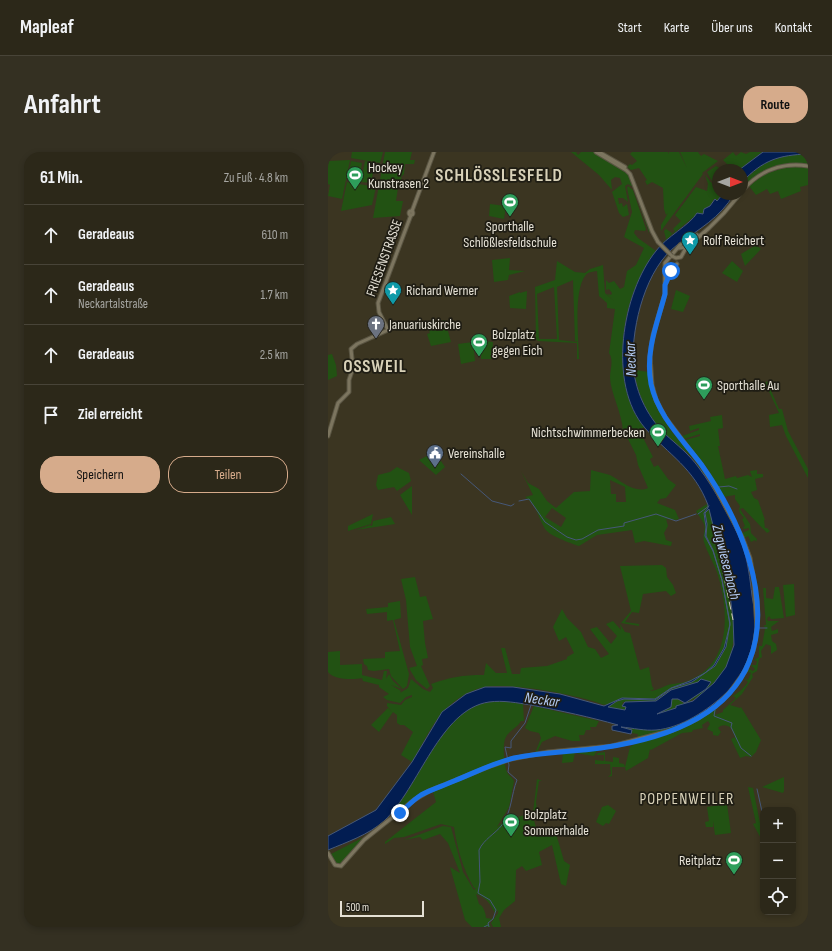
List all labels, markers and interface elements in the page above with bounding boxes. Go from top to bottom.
text: Mapleaf [20,16,74,39]
text: Start [618,19,642,36]
text: Karte [664,19,689,36]
text: Über uns [711,19,753,36]
text: Kontakt [775,19,812,36]
button: Route [743,86,808,123]
text: Anfahrt [24,88,101,121]
place label: Hockey Kunstrasen 2 [368,159,429,192]
north arrow [712,164,748,200]
sports icon: Hockey Kunstrasen 2 [345,165,365,190]
district label: SCHLÖSSLESFELD [435,165,563,186]
text: 61 Min. [40,168,83,188]
text: Zu Fuß · 4.8 km [224,170,288,186]
sports icon: Sporthalle Schlößlesfeldschule [500,192,520,217]
street label: FRIESENSTRASSE [362,217,406,299]
place label: Sporthalle Schlößlesfeldschule [463,218,557,251]
icon: ahead [40,224,62,246]
text: Geradeaus [78,225,134,244]
text: 610 m [262,227,288,243]
place icon: Rolf Reichert [680,230,700,255]
place label: Rolf Reichert [703,232,764,249]
route start [662,262,680,280]
text: Geradeaus [78,277,134,296]
place icon: Richard Werner [383,280,403,305]
place label: Richard Werner [406,282,478,299]
icon: ahead [40,284,62,306]
text: 1.7 km [260,287,288,303]
text: Neckartalstraße [78,296,148,312]
church icon: Januariuskirche [366,314,386,339]
place label: Januariuskirche [388,316,461,333]
place label: Bolzplatz gegen Eich [492,326,543,359]
sports icon: Bolzplatz gegen Eich [469,332,489,357]
water label: Neckar [621,340,641,377]
icon: ahead [40,344,62,366]
text: Geradeaus [78,345,134,364]
text: 2.5 km [260,347,288,363]
district label: OSSWEIL [343,356,407,377]
sports icon: Sporthalle Au [694,375,714,400]
place label: Sporthalle Au [717,377,779,394]
icon: arrive [40,404,62,426]
text: Ziel erreicht [78,405,142,424]
sports icon: Nichtschwimmerbecken [648,422,668,447]
place label: Nichtschwimmerbecken [531,424,645,441]
public building icon: Vereinshalle [425,443,445,468]
place label: Vereinshalle [448,445,505,462]
button: Speichern [40,456,160,493]
button: Teilen [168,456,288,493]
water label: Zugwiesenbach [707,521,745,602]
water label: Neckar [523,688,561,712]
district label: POPPENWEILER [639,790,735,809]
route end [391,804,409,822]
place label: Bolzplatz Sommerhalde [524,806,589,839]
map controls [760,807,796,915]
button: + [760,807,796,843]
sports icon: Bolzplatz Sommerhalde [501,812,521,837]
button: − [760,843,796,879]
sports icon: Reitplatz [724,850,744,875]
place label: Reitplatz [679,852,721,869]
button: locate [760,879,796,915]
scale bar [340,899,424,918]
text: 500 m [346,901,369,914]

